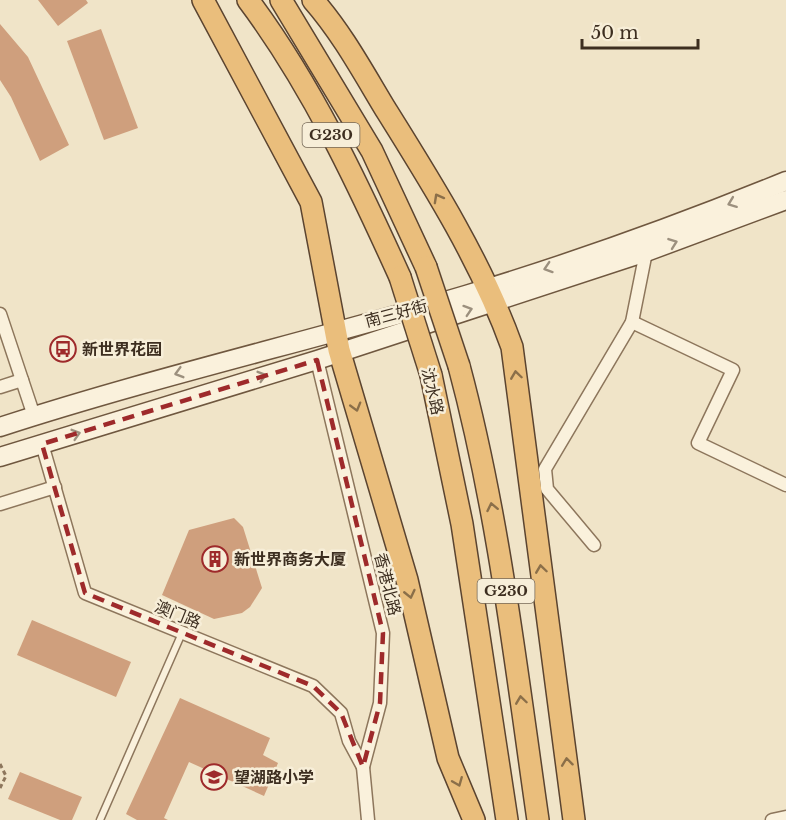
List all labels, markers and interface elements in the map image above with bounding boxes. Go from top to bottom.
scale bar [582,12,698,50]
text: 50 m [591,22,639,44]
road number: G230 [302,123,360,147]
one-way arrow [434,194,445,204]
one-way arrow [727,196,738,208]
one-way arrow [667,237,678,250]
one-way arrow [543,261,554,273]
street label: 南三好街 [362,295,430,331]
one-way arrow [462,305,473,317]
bus stop icon: 新世界花园 [48,334,78,364]
place label: 新世界花园 [82,339,162,359]
street label: 沈水路 [418,365,448,417]
one-way arrow [174,366,184,379]
one-way arrow [256,371,267,383]
one-way arrow [510,371,522,380]
one-way arrow [349,401,361,411]
one-way arrow [70,428,81,441]
one-way arrow [486,502,499,512]
building icon: 新世界商务大厦 [200,544,230,574]
place label: 新世界商务大厦 [234,549,346,569]
street label: 香港北路 [371,551,405,617]
one-way arrow [536,564,548,573]
road number: G230 [478,579,534,603]
one-way arrow [403,589,416,599]
street label: 澳门路 [152,596,204,632]
one-way arrow [515,695,527,704]
one-way arrow [561,757,573,767]
school or university icon: 望湖路小学 [199,762,229,792]
place label: 望湖路小学 [234,767,314,787]
one-way arrow [451,776,463,787]

